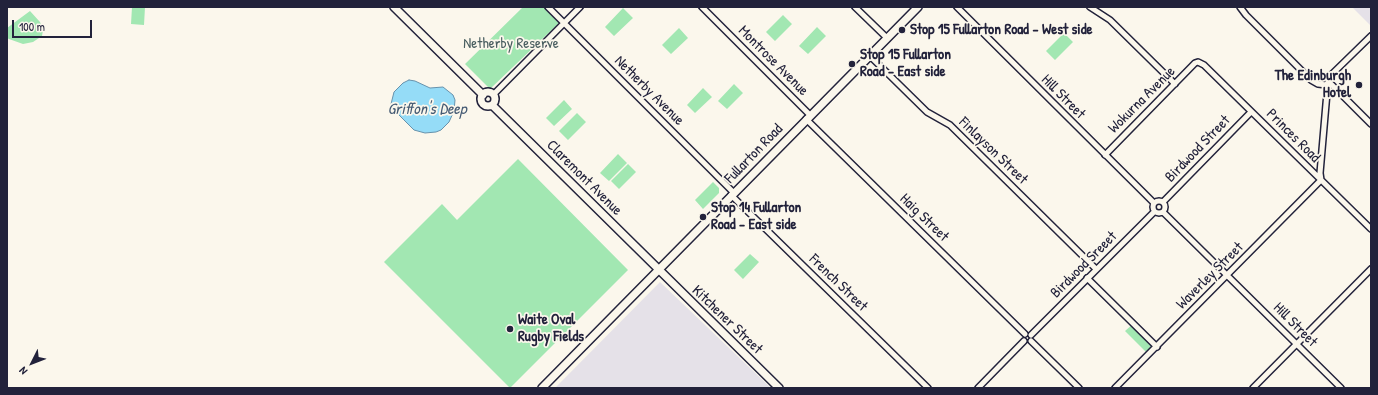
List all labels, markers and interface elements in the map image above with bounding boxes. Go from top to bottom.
scale bar [14,12,94,38]
text: 100 m [19,18,45,35]
place label: Stop 15 Fullarton Road - West side [910,21,1092,39]
street label: Montrose Avenue [734,22,812,100]
marker: Stop 15 Fullarton Road - West side [897,25,907,35]
park label: Netherby Reserve [463,35,559,53]
place label: Stop 15 Fullarton Road - East side [860,46,951,81]
street label: Netherby Avenue [610,52,688,130]
marker: Stop 15 Fullarton Road - East side [847,59,857,69]
street label: Wokurna Avenue [1105,63,1179,137]
place label: The Edinburgh Hotel [1275,67,1351,102]
street label: Hill Street [1037,71,1089,123]
marker: The Edinburgh Hotel [1354,80,1364,90]
water label: Griffon's Deep [387,100,467,120]
street label: Princes Road [1262,105,1324,167]
street label: Birdwood Street [1162,112,1234,186]
street label: Finlayson Street [955,114,1031,188]
street label: Fullarton Road [721,120,787,188]
street label: Claremont Avenue [542,136,626,220]
street label: Haig Street [896,190,952,246]
place label: Stop 14 Fullarton Road - East side [711,199,801,234]
marker: Stop 14 Fullarton Road - East side [698,212,708,222]
street label: Birdwood Sreeet [1047,228,1121,302]
street label: Waverley Street [1173,239,1247,313]
street label: French Street [805,251,871,315]
street label: Kitchener Street [688,282,766,358]
street label: Hill Street [1269,299,1321,351]
place label: Waite Oval Rugby Fields [518,311,584,346]
marker: Waite Oval Rugby Fields [505,324,515,334]
north arrow [12,343,52,383]
text: N [16,364,30,378]

